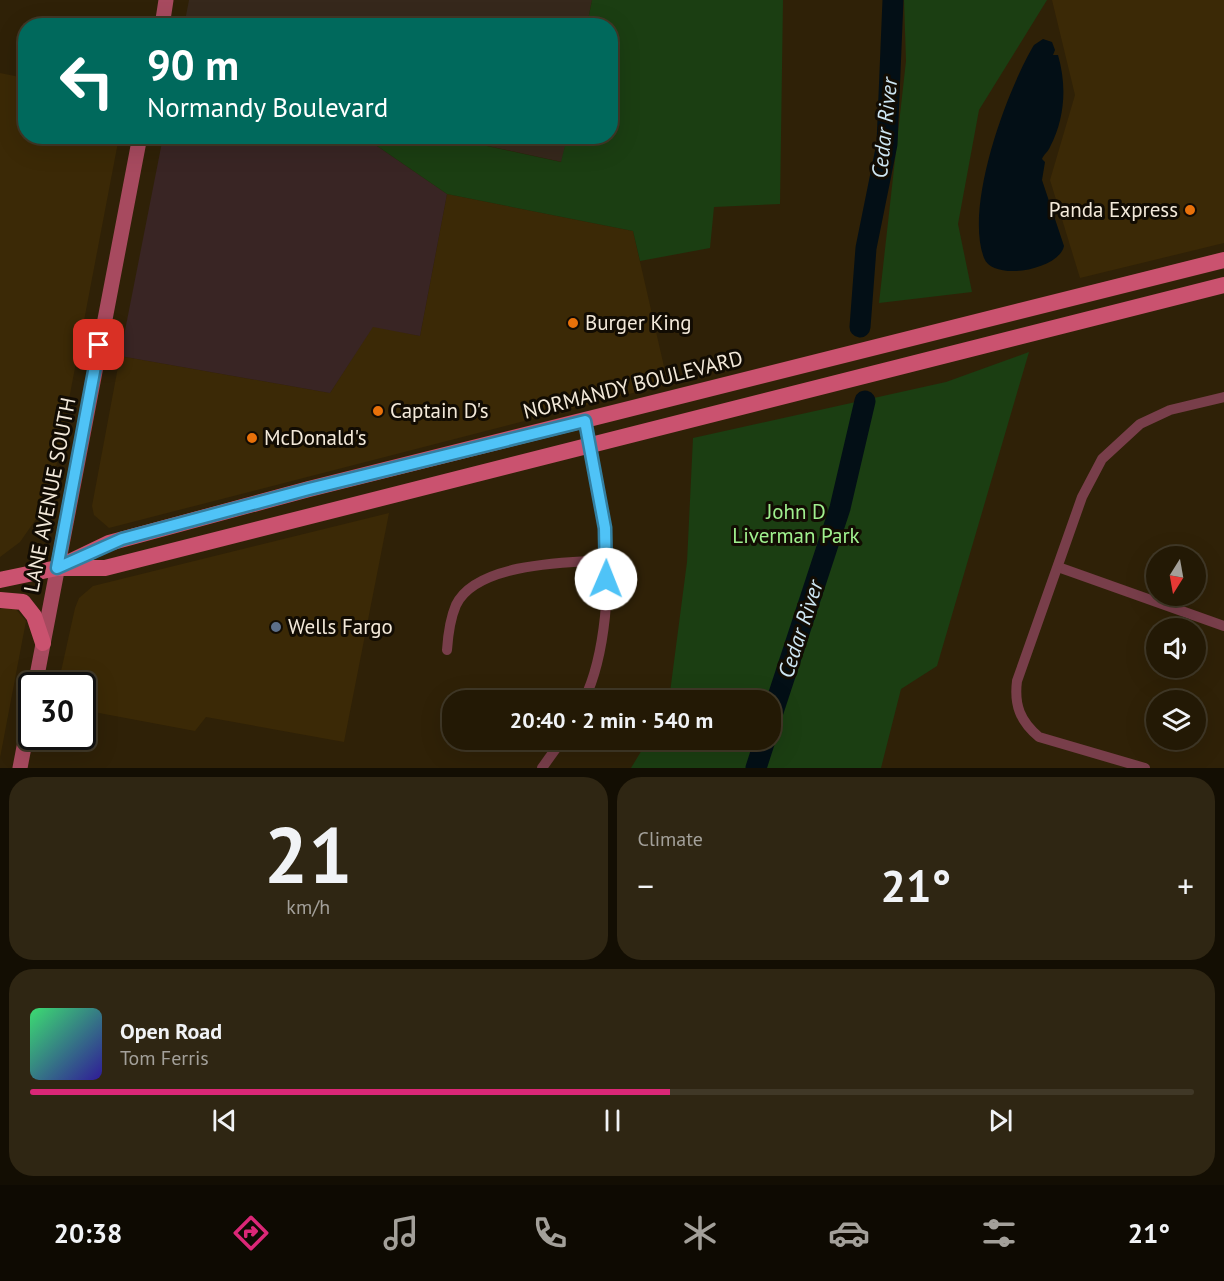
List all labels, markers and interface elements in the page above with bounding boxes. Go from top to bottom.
text: 90 m [147,37,239,92]
icon: left [48,42,126,120]
water label: Cedar River [865,75,903,180]
text: Normandy Boulevard [147,90,388,124]
place label: Panda Express [1049,196,1178,223]
marker: Panda Express [1183,203,1197,217]
place label: Burger King [585,309,692,336]
marker: Burger King [566,316,580,330]
pin [73,319,124,370]
icon: arrive [82,328,115,361]
street label: NORMANDY BOULEVARD [520,344,746,425]
street label: LANE AVENUE SOUTH [17,395,82,595]
place label: Captain D's [390,397,489,424]
marker: Captain D's [371,404,385,418]
place label: McDonald's [264,424,367,451]
marker: McDonald's [245,431,259,445]
park label: John D Liverman Park [732,498,860,549]
north arrow [1146,546,1206,606]
map controls [1146,546,1206,750]
position arrow [574,547,638,611]
water label: Cedar River [771,575,829,681]
place label: Wells Fargo [288,613,393,640]
button: sound [1146,618,1206,678]
marker: Wells Fargo [269,620,283,634]
speed limit sign: 30 [18,672,96,750]
button: layers [1146,690,1206,750]
text: 20:40 · 2 min · 540 m [510,706,713,734]
text: 21 [264,804,352,905]
text: Climate [638,826,703,852]
text: 21° [880,856,951,914]
text: − [638,864,654,907]
text: + [1177,864,1194,907]
text: km/h [286,894,330,920]
text: Open Road [120,1017,222,1045]
text: Tom Ferris [120,1045,209,1071]
icon: previous [208,1104,241,1137]
icon: pause [596,1104,629,1137]
icon: next [984,1104,1017,1137]
icon: directions [230,1212,272,1254]
icon: music [380,1212,422,1254]
icon: phone [529,1212,571,1254]
icon: climate [679,1212,721,1254]
icon: car [828,1212,870,1254]
icon: filters [978,1212,1020,1254]
text: 20:38 [54,1216,122,1250]
text: 21° [1128,1216,1170,1250]

